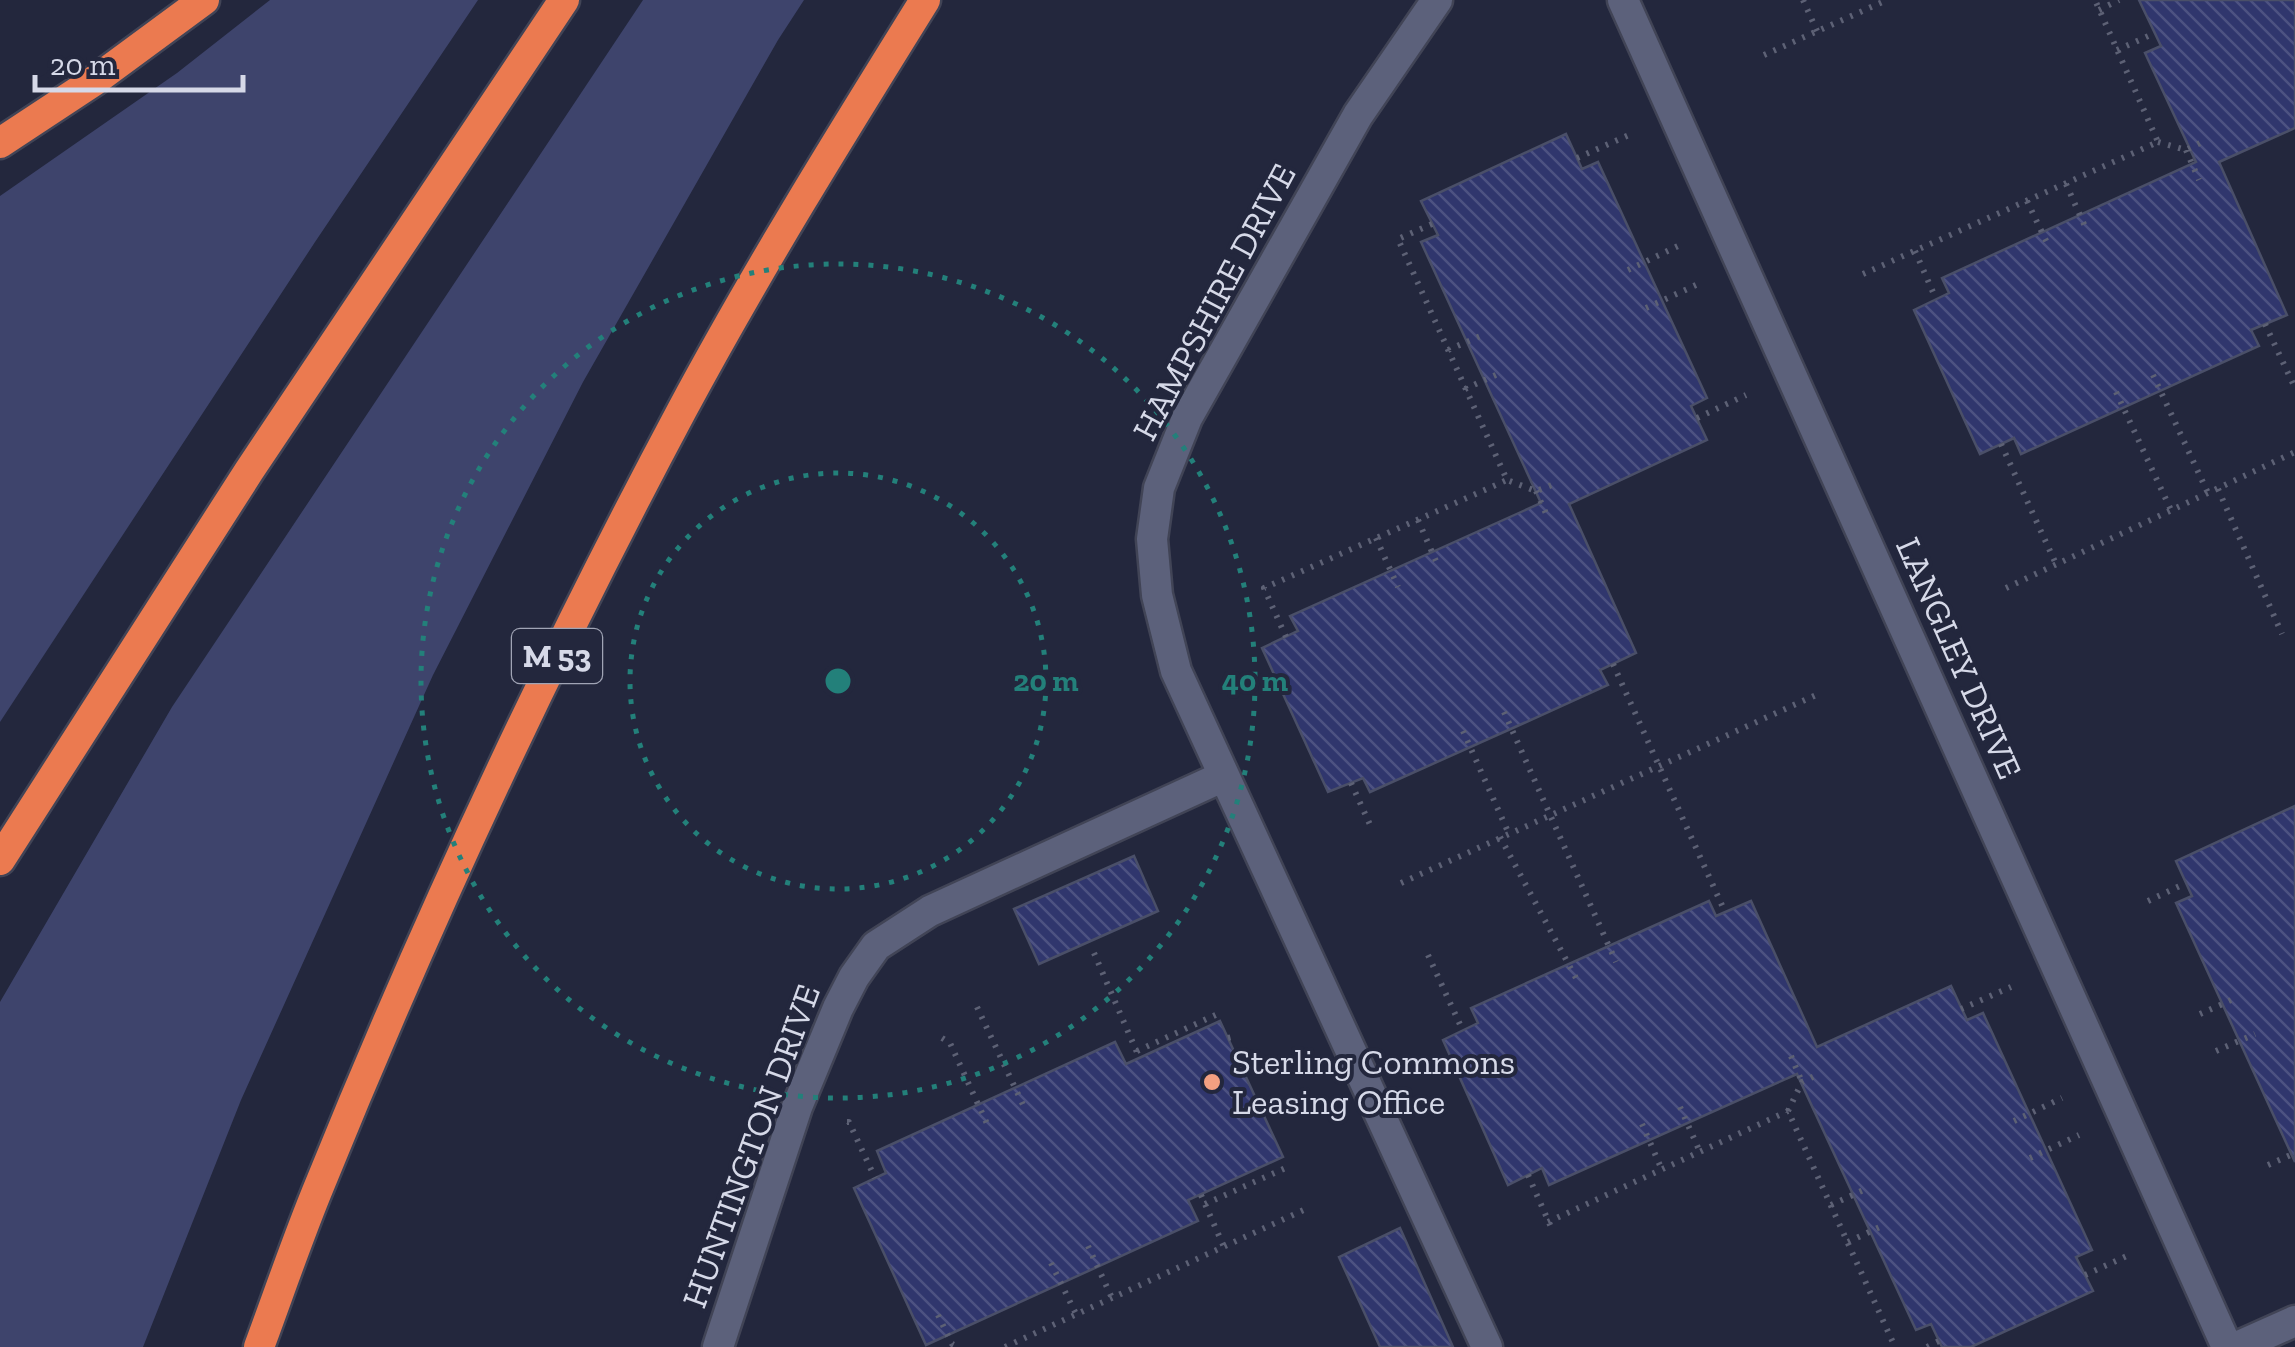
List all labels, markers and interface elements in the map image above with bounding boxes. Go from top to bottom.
scale bar [35,30,242,92]
text: 20 m [50,47,116,83]
street label: HAMPSHIRE DRIVE [1123,157,1305,447]
street label: LANGLEY DRIVE [1887,531,2031,785]
road number: M 53 [512,629,602,683]
centre of rings [820,663,856,699]
text: 20 m [1013,663,1079,699]
text: 40 m [1222,663,1288,699]
street label: HUNTINGTON DRIVE [673,979,829,1313]
place label: Sterling Commons Leasing Office [1232,1041,1515,1123]
marker: Sterling Commons Leasing Office [1201,1071,1223,1093]

